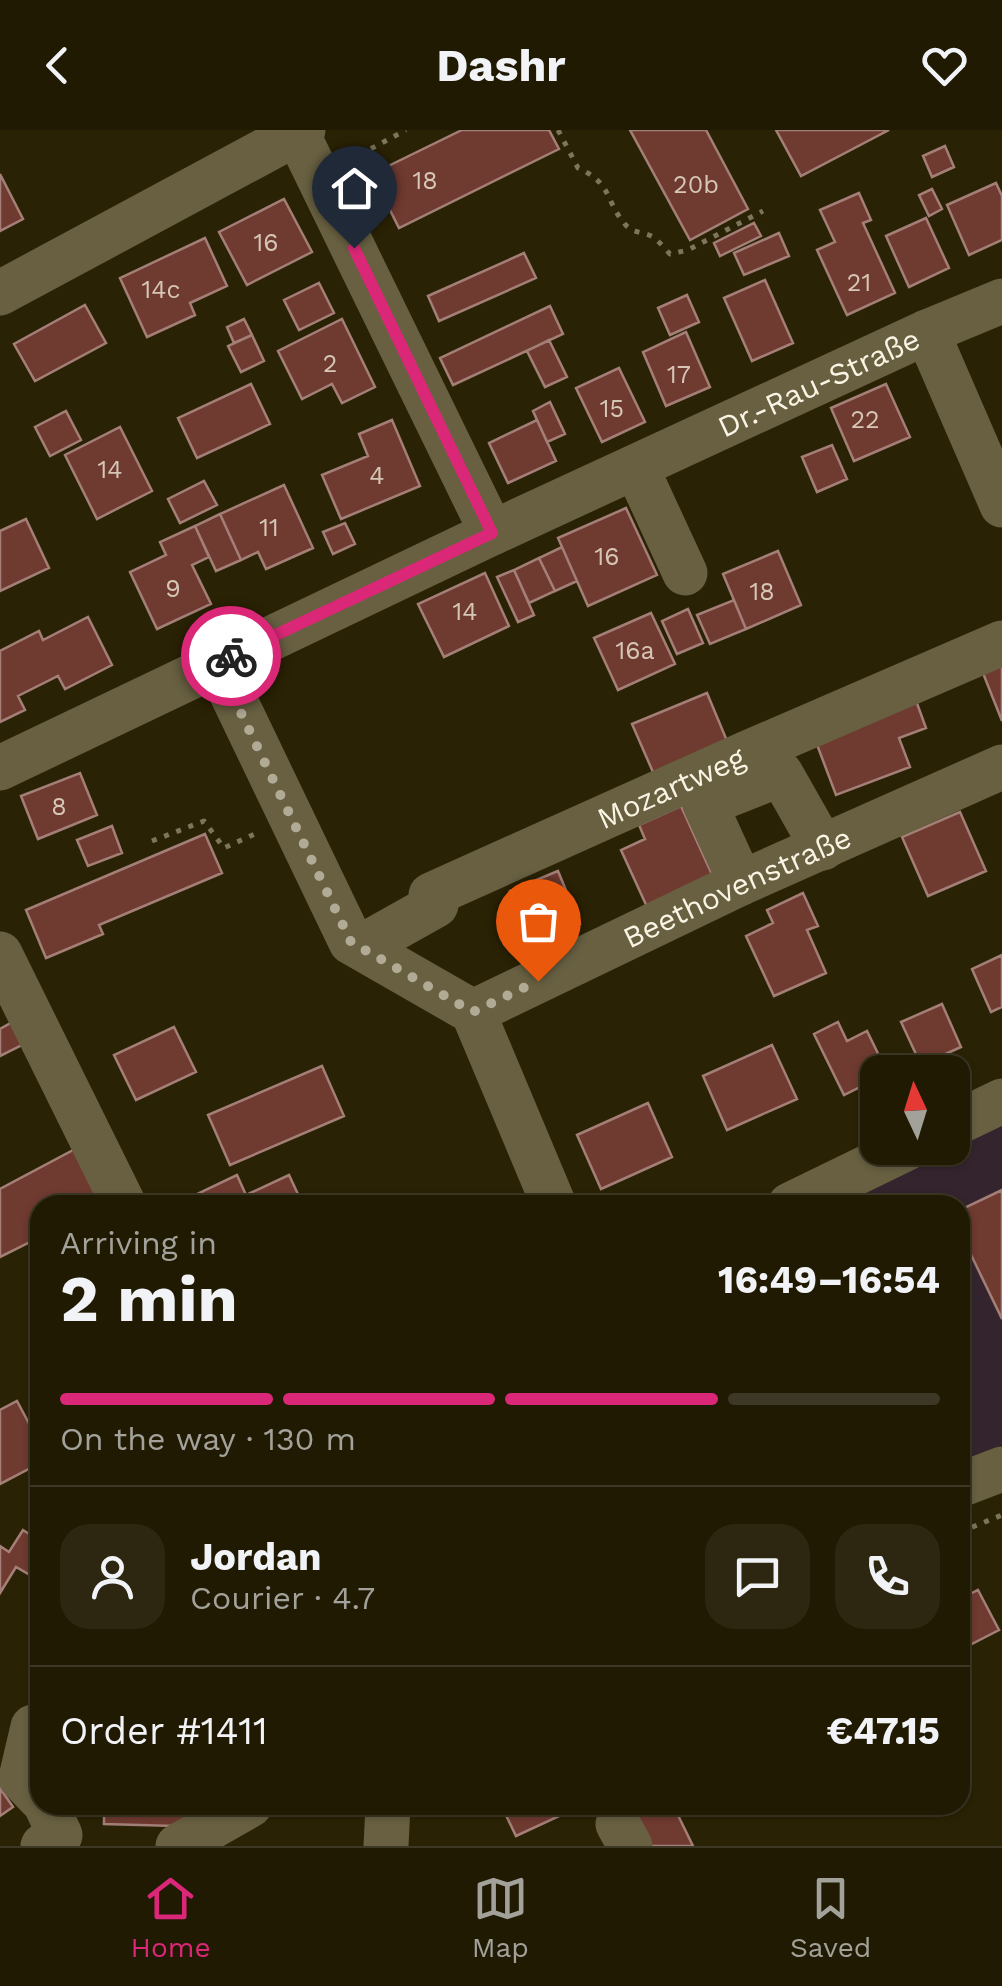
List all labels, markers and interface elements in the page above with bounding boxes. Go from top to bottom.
icon: back [30,38,85,93]
icon: heart [917,38,972,93]
text: Dashr [436,39,566,92]
pin [312,146,397,249]
icon: home [327,161,382,216]
house number: 18 [412,166,438,195]
house number: 20b [673,170,719,199]
house number: 16 [254,228,278,257]
house number: 21 [847,268,871,297]
house number: 14c [141,275,181,304]
street label: Dr.-Rau-Straße [712,320,925,444]
house number: 2 [323,349,337,378]
house number: 17 [667,360,691,389]
house number: 15 [600,394,624,423]
house number: 22 [850,405,880,434]
house number: 14 [97,455,123,484]
house number: 4 [369,461,385,490]
house number: 11 [259,513,279,542]
house number: 16 [595,542,619,571]
house number: 9 [165,574,181,603]
house number: 18 [749,577,775,606]
house number: 14 [452,597,478,626]
courier [181,606,281,706]
icon: bike [204,629,259,684]
house number: 16a [615,636,655,665]
street label: Mozartweg [592,739,750,836]
house number: 8 [51,792,67,821]
street label: Beethovenstraße [617,819,856,955]
pin [496,879,581,982]
icon: bag [511,894,566,949]
north arrow [860,1055,970,1165]
map controls [860,1055,970,1165]
text: Arriving in [60,1224,217,1262]
text: 16:49–16:54 [718,1258,940,1302]
text: 2 min [60,1261,238,1337]
text: On the way · 130 m [60,1420,356,1458]
button: person [60,1524,165,1629]
button: chat [705,1524,810,1629]
button: phone [835,1524,940,1629]
text: Jordan [190,1535,322,1579]
text: Courier · 4.7 [190,1579,375,1617]
text: Order #1411 [60,1709,268,1753]
text: €47.15 [826,1709,940,1753]
tab: Home [131,1871,211,1964]
tab: Map [472,1871,529,1964]
tab: Saved [790,1871,871,1964]

